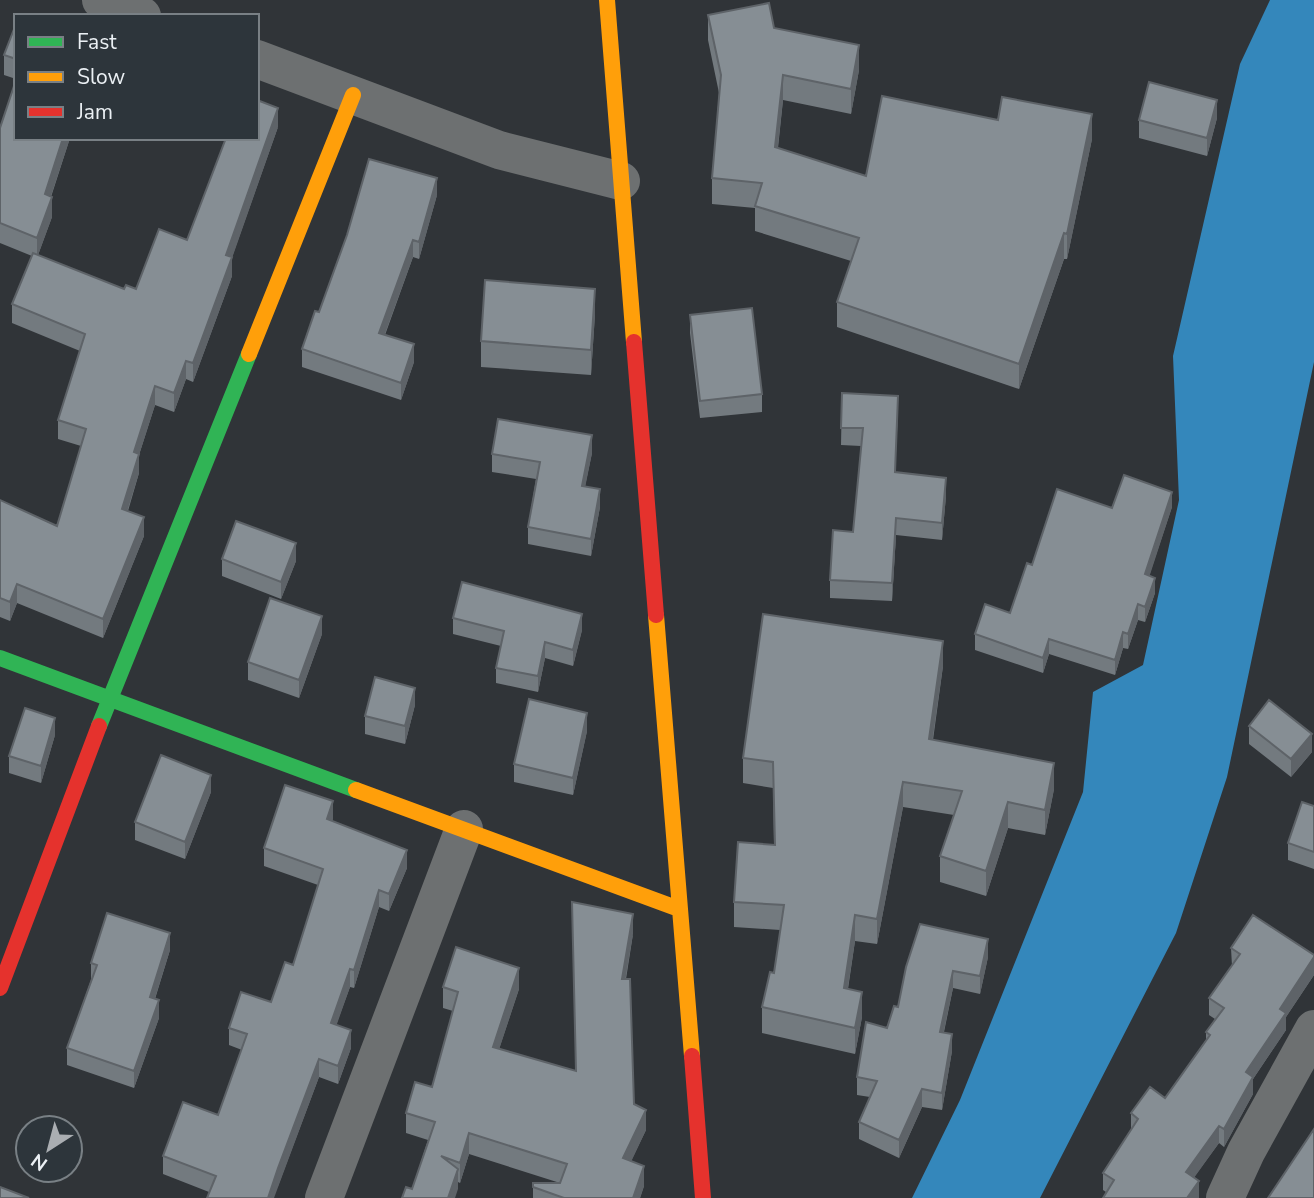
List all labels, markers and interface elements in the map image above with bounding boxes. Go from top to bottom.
legend [14,14,259,140]
text: Fast [77,28,117,56]
text: Slow [77,63,126,91]
text: Jam [76,98,113,126]
north arrow [14,1114,84,1184]
text: N [26,1147,53,1177]

